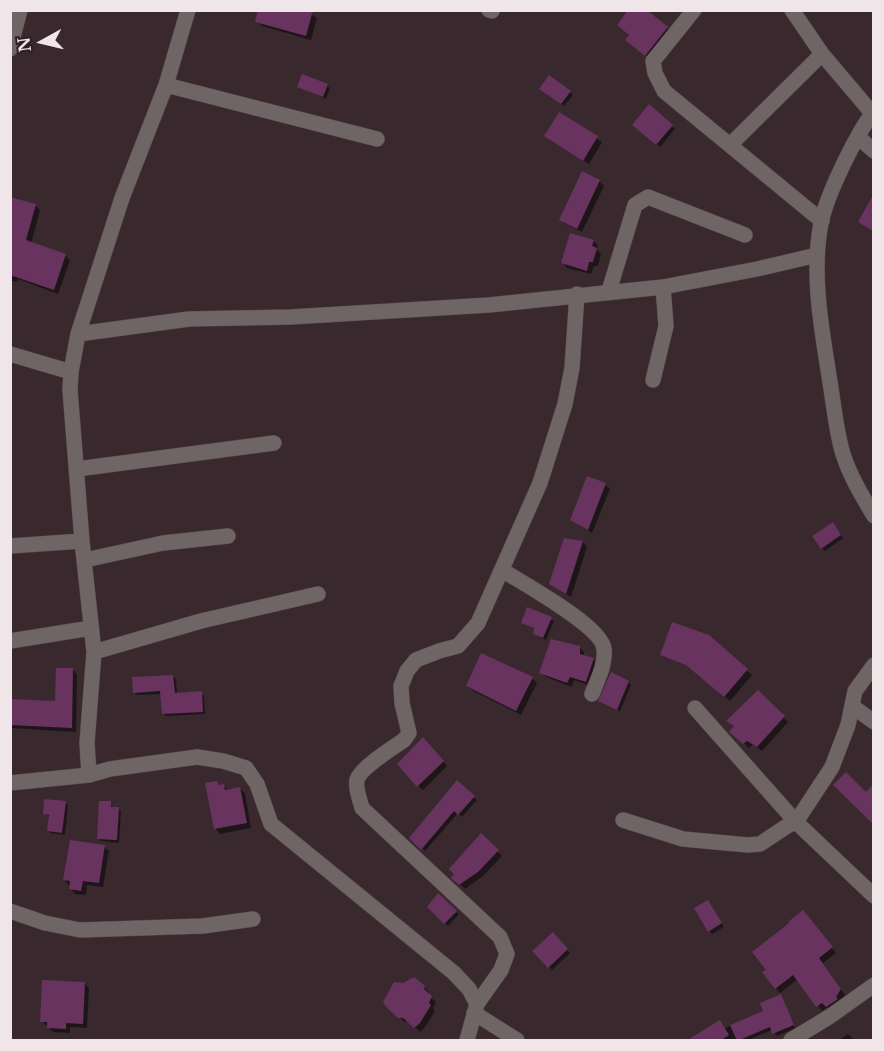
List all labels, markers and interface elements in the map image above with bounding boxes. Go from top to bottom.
north arrow [12,12,72,72]
text: N [13,36,35,53]

